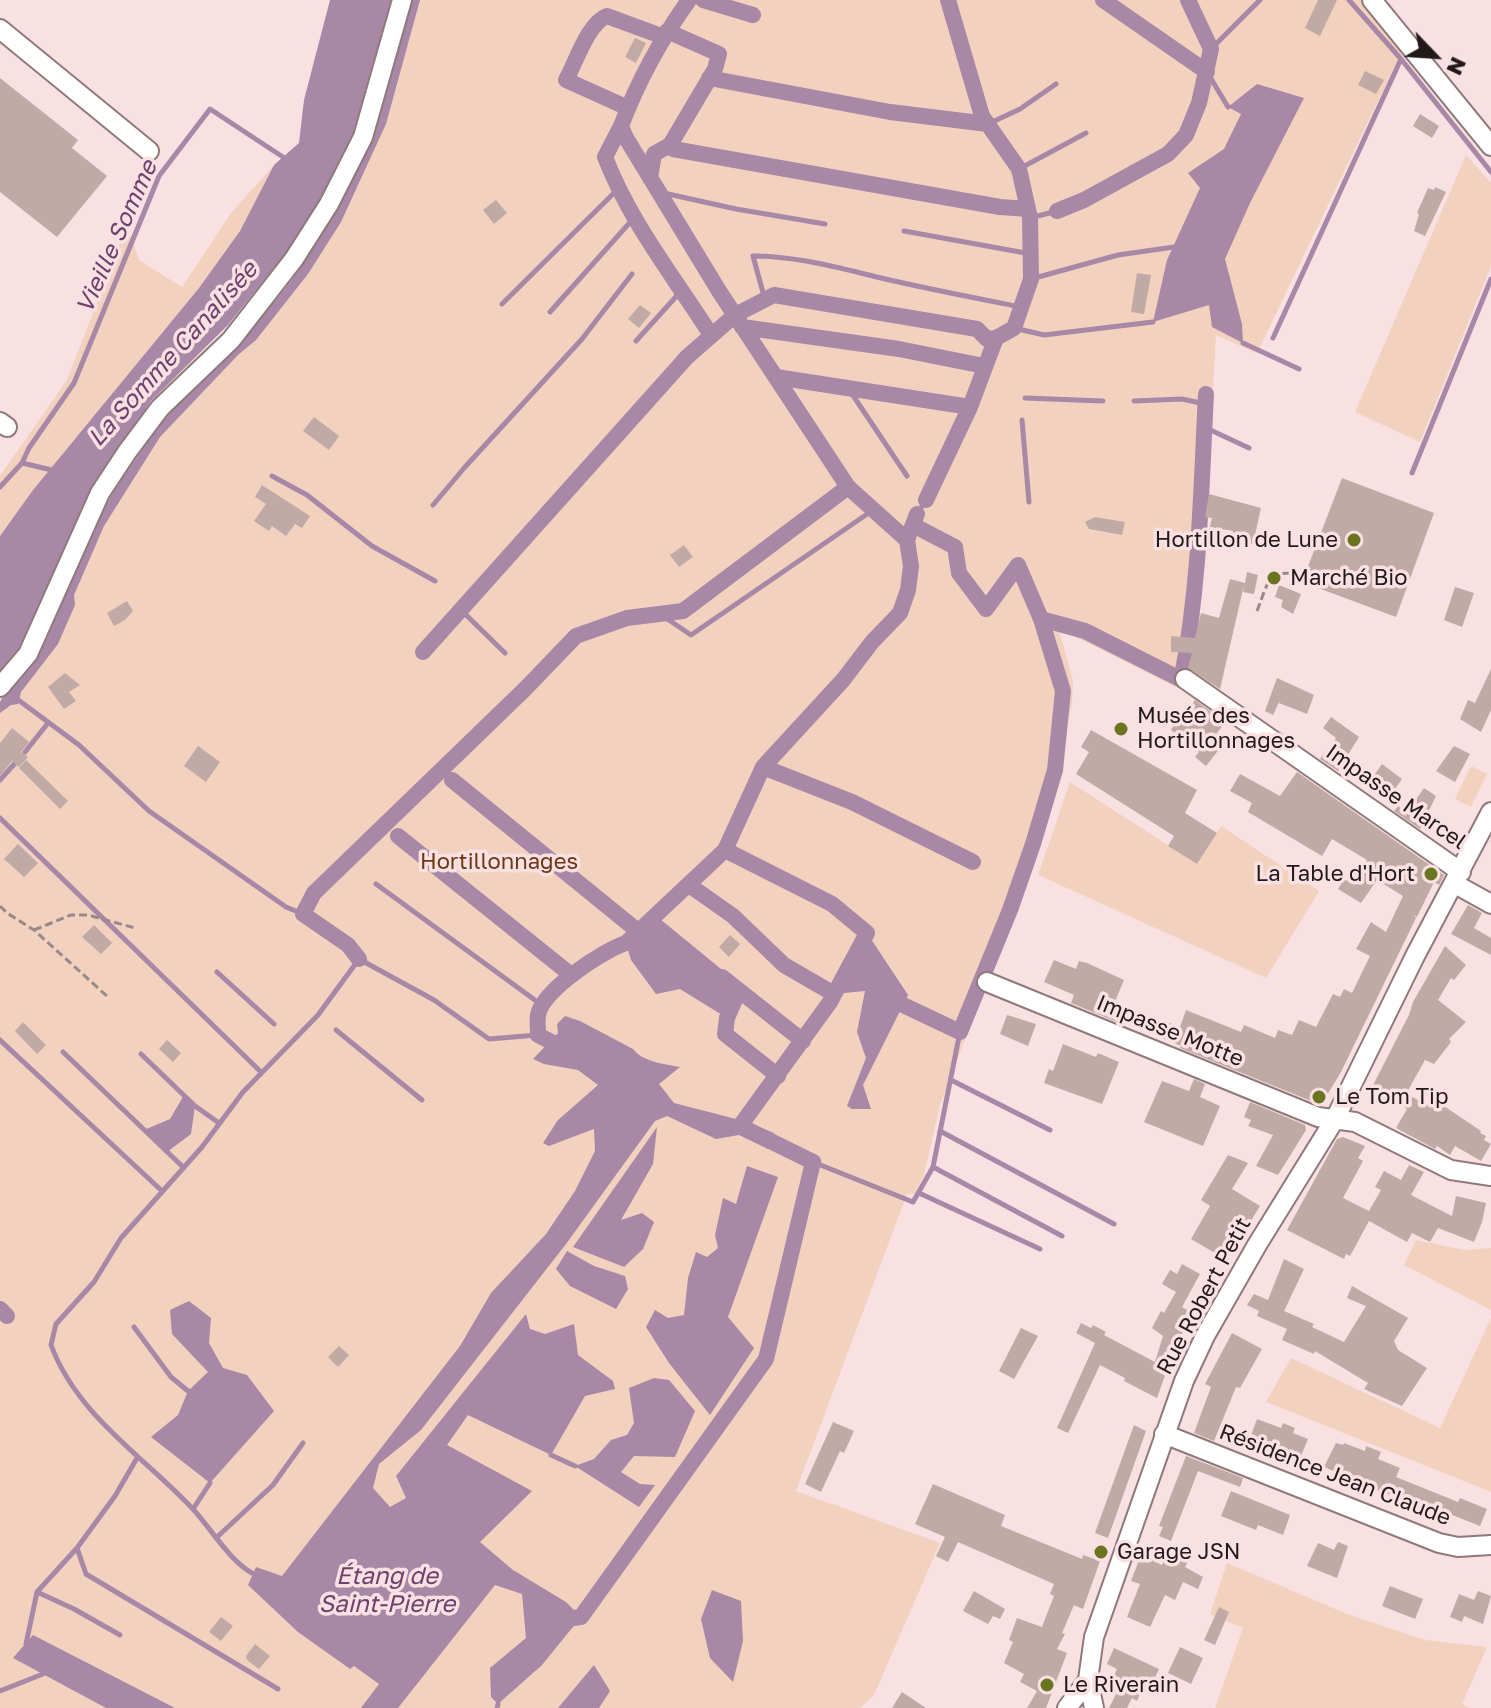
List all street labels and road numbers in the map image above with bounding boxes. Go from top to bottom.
street label: Impasse Marcel [1321,739,1471,855]
street label: Impasse Motte [1093,990,1247,1072]
street label: Rue Robert Petit [1151,1213,1257,1379]
street label: Résidence Jean Claude [1216,1419,1454,1531]

